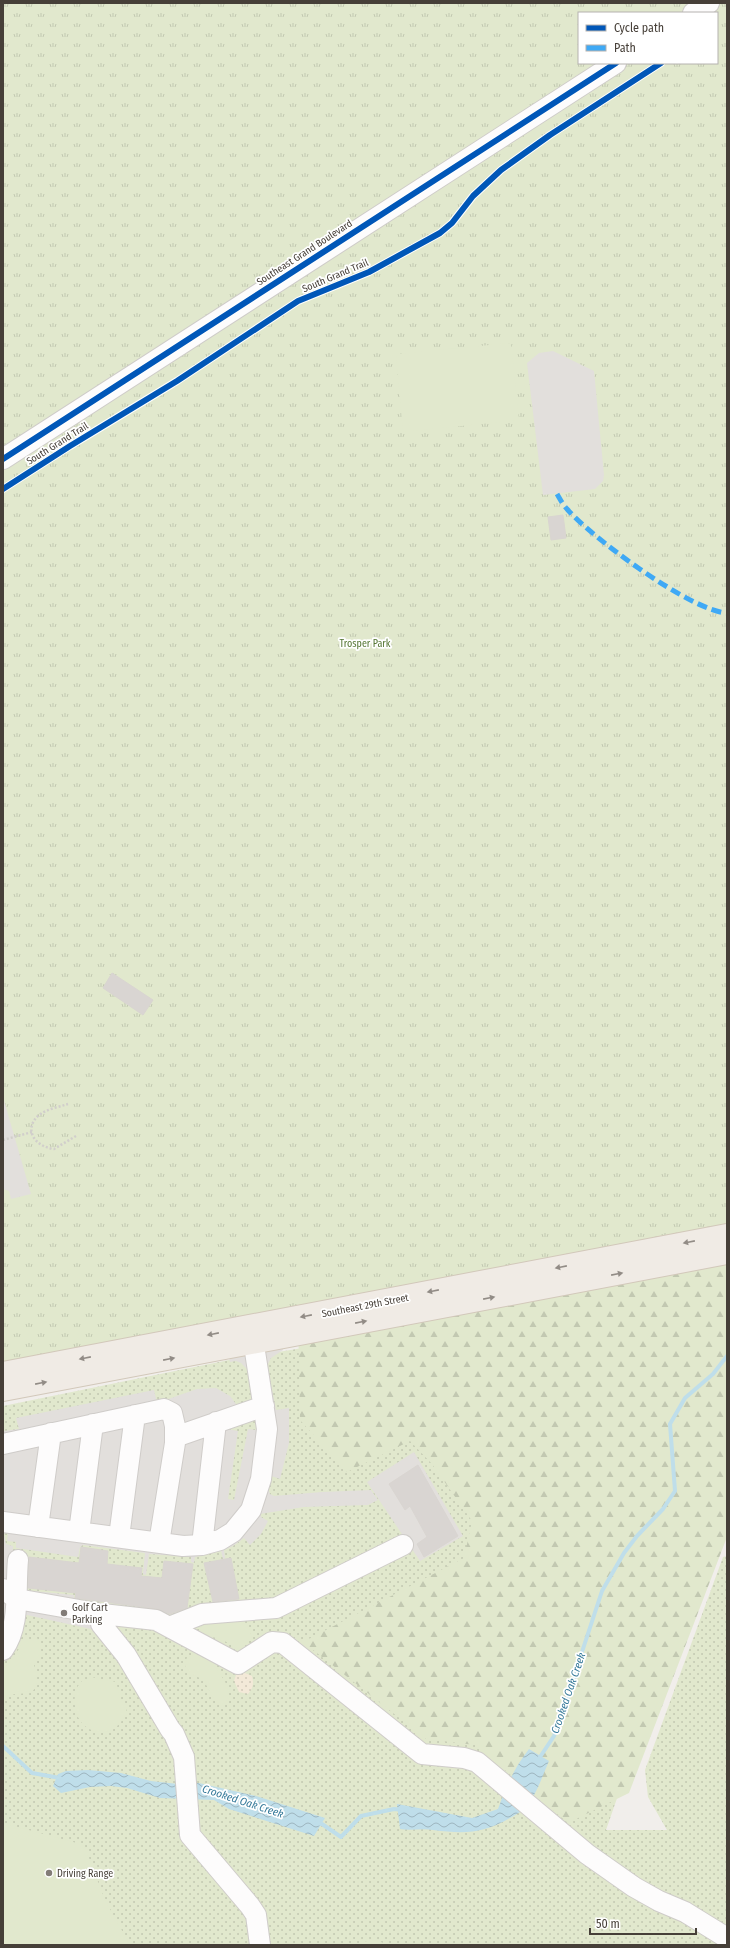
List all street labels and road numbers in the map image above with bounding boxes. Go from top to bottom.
street label: Southeast Grand Boulevard [254,217,355,288]
street label: South Grand Trail [301,256,371,295]
street label: South Grand Trail [24,420,91,468]
street label: Southeast 29th Street [321,1292,410,1320]

